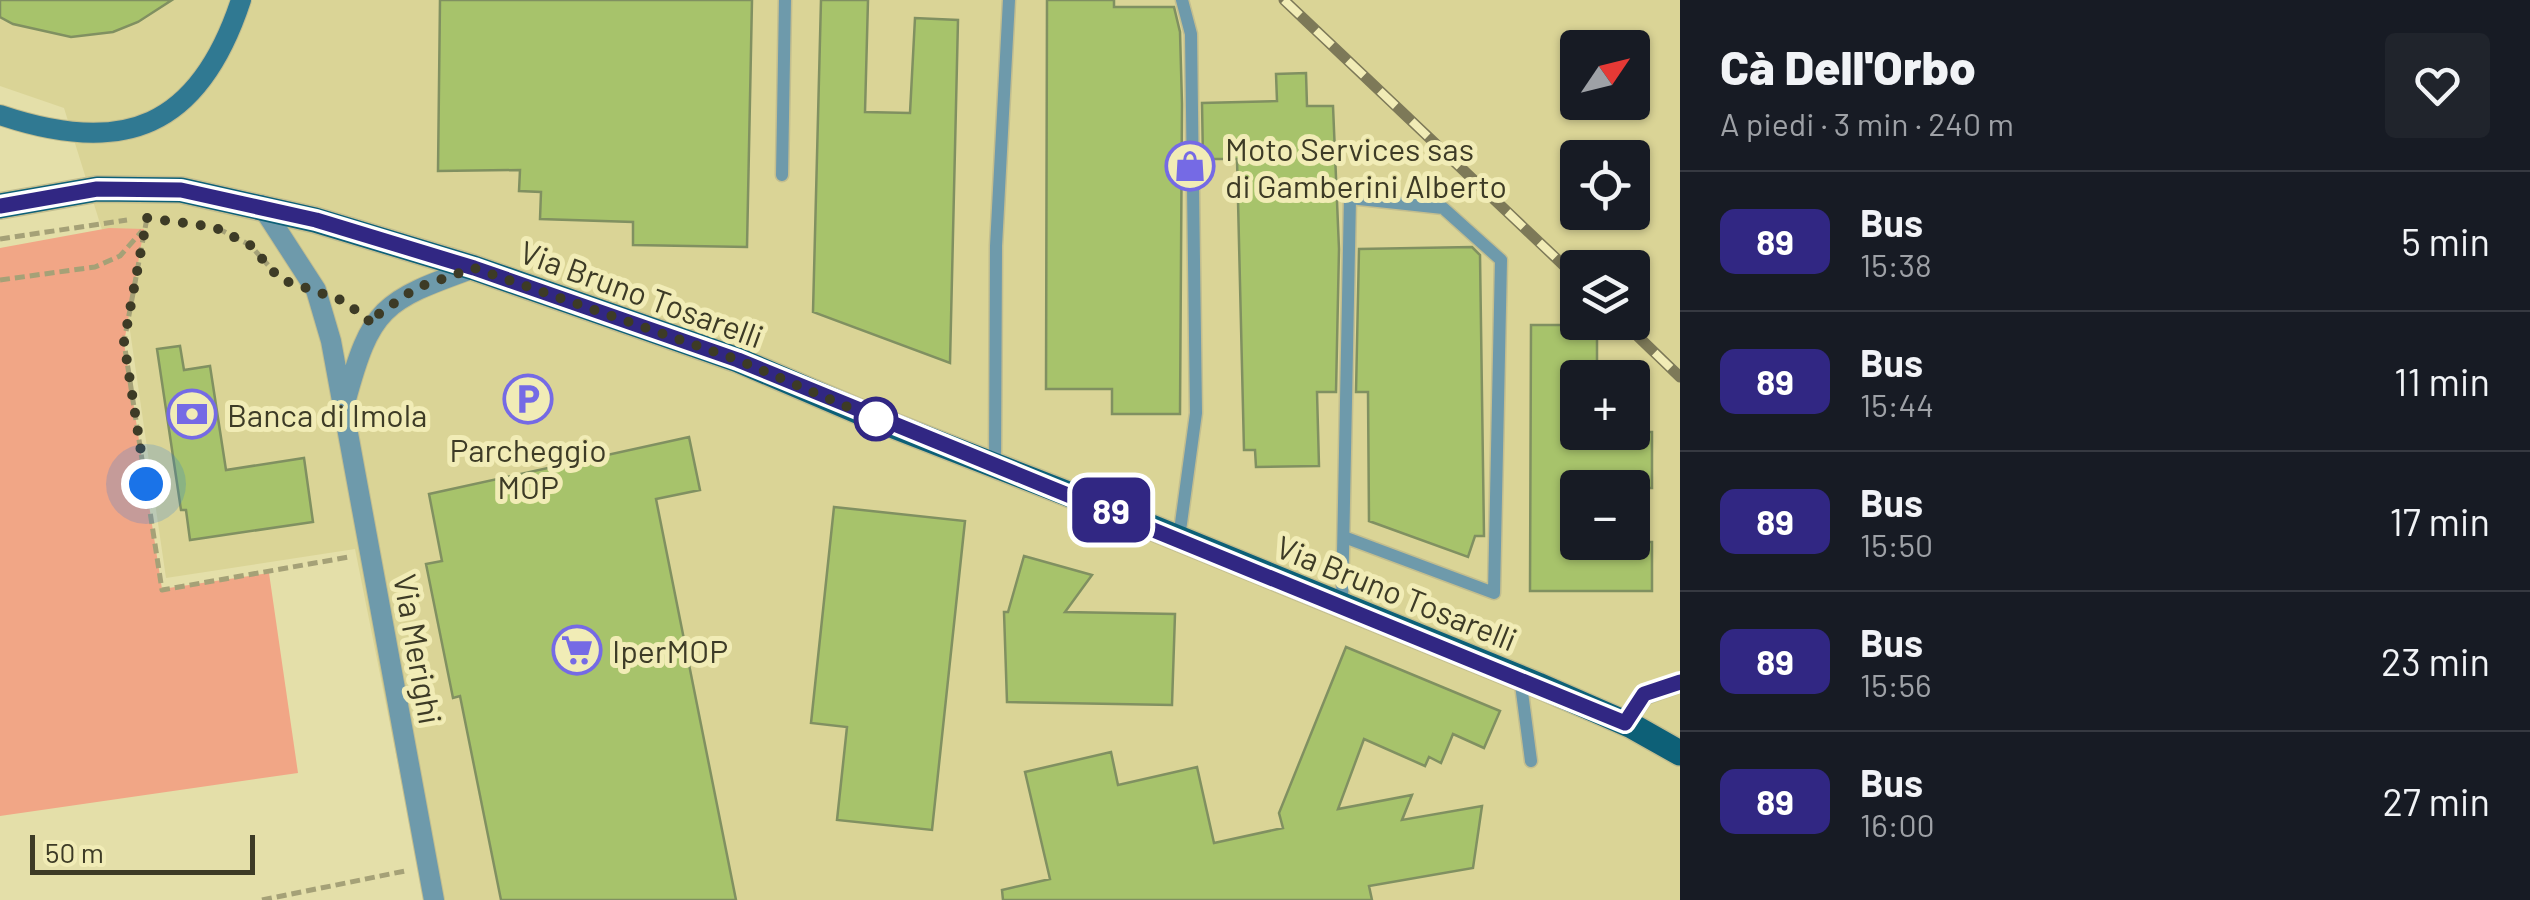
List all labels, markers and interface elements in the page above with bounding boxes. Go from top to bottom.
north arrow [1560,30,1650,120]
map controls [1560,30,1650,560]
button: heart [2385,33,2490,138]
text: Cà Dell'Orbo [1720,37,1976,95]
text: A piedi · 3 min · 240 m [1720,104,2014,142]
place label: Moto Services sas di Gamberini Alberto [1225,129,1507,204]
shop icon: Moto Services sas di Gamberini Alberto [1164,140,1216,192]
button: locate [1560,140,1650,230]
text: Bus [1860,199,1923,245]
text: 5 min [2401,218,2490,264]
text: 89 [1756,220,1794,262]
street label: Via Bruno Tosarelli [515,231,769,355]
text: 15:38 [1860,245,1932,283]
button: layers [1560,250,1650,340]
text: Bus [1860,339,1923,385]
text: 11 min [2394,358,2490,404]
button: + [1560,360,1650,450]
text: 89 [1756,360,1794,402]
parking icon: Parcheggio MOP [502,373,554,425]
text: 15:44 [1860,385,1934,423]
bank icon: Banca di Imola [166,388,218,440]
place label: Banca di Imola [227,395,427,433]
unlabelled marker [855,398,897,440]
place label: Parcheggio MOP [449,430,607,505]
your location [121,459,171,509]
button: − [1560,470,1650,560]
line badge: 89 [1066,478,1156,542]
text: Bus [1860,479,1923,525]
text: 89 [1092,489,1130,531]
text: 17 min [2390,498,2490,544]
text: 89 [1756,500,1794,542]
text: 15:50 [1860,525,1933,563]
street label: Via Bruno Tosarelli [1271,526,1523,658]
street label: Via Merighi [387,571,451,727]
text: Bus [1860,619,1923,665]
supermarket icon: IperMOP [551,624,603,676]
place label: IperMOP [612,631,728,669]
text: 23 min [2381,638,2490,684]
text: 89 [1756,640,1794,682]
text: 15:56 [1860,665,1931,703]
text: Bus [1860,759,1923,805]
text: 27 min [2382,778,2490,824]
text: 89 [1756,780,1794,822]
text: 16:00 [1860,805,1935,843]
scale bar [30,830,255,874]
text: 50 m [45,835,104,869]

